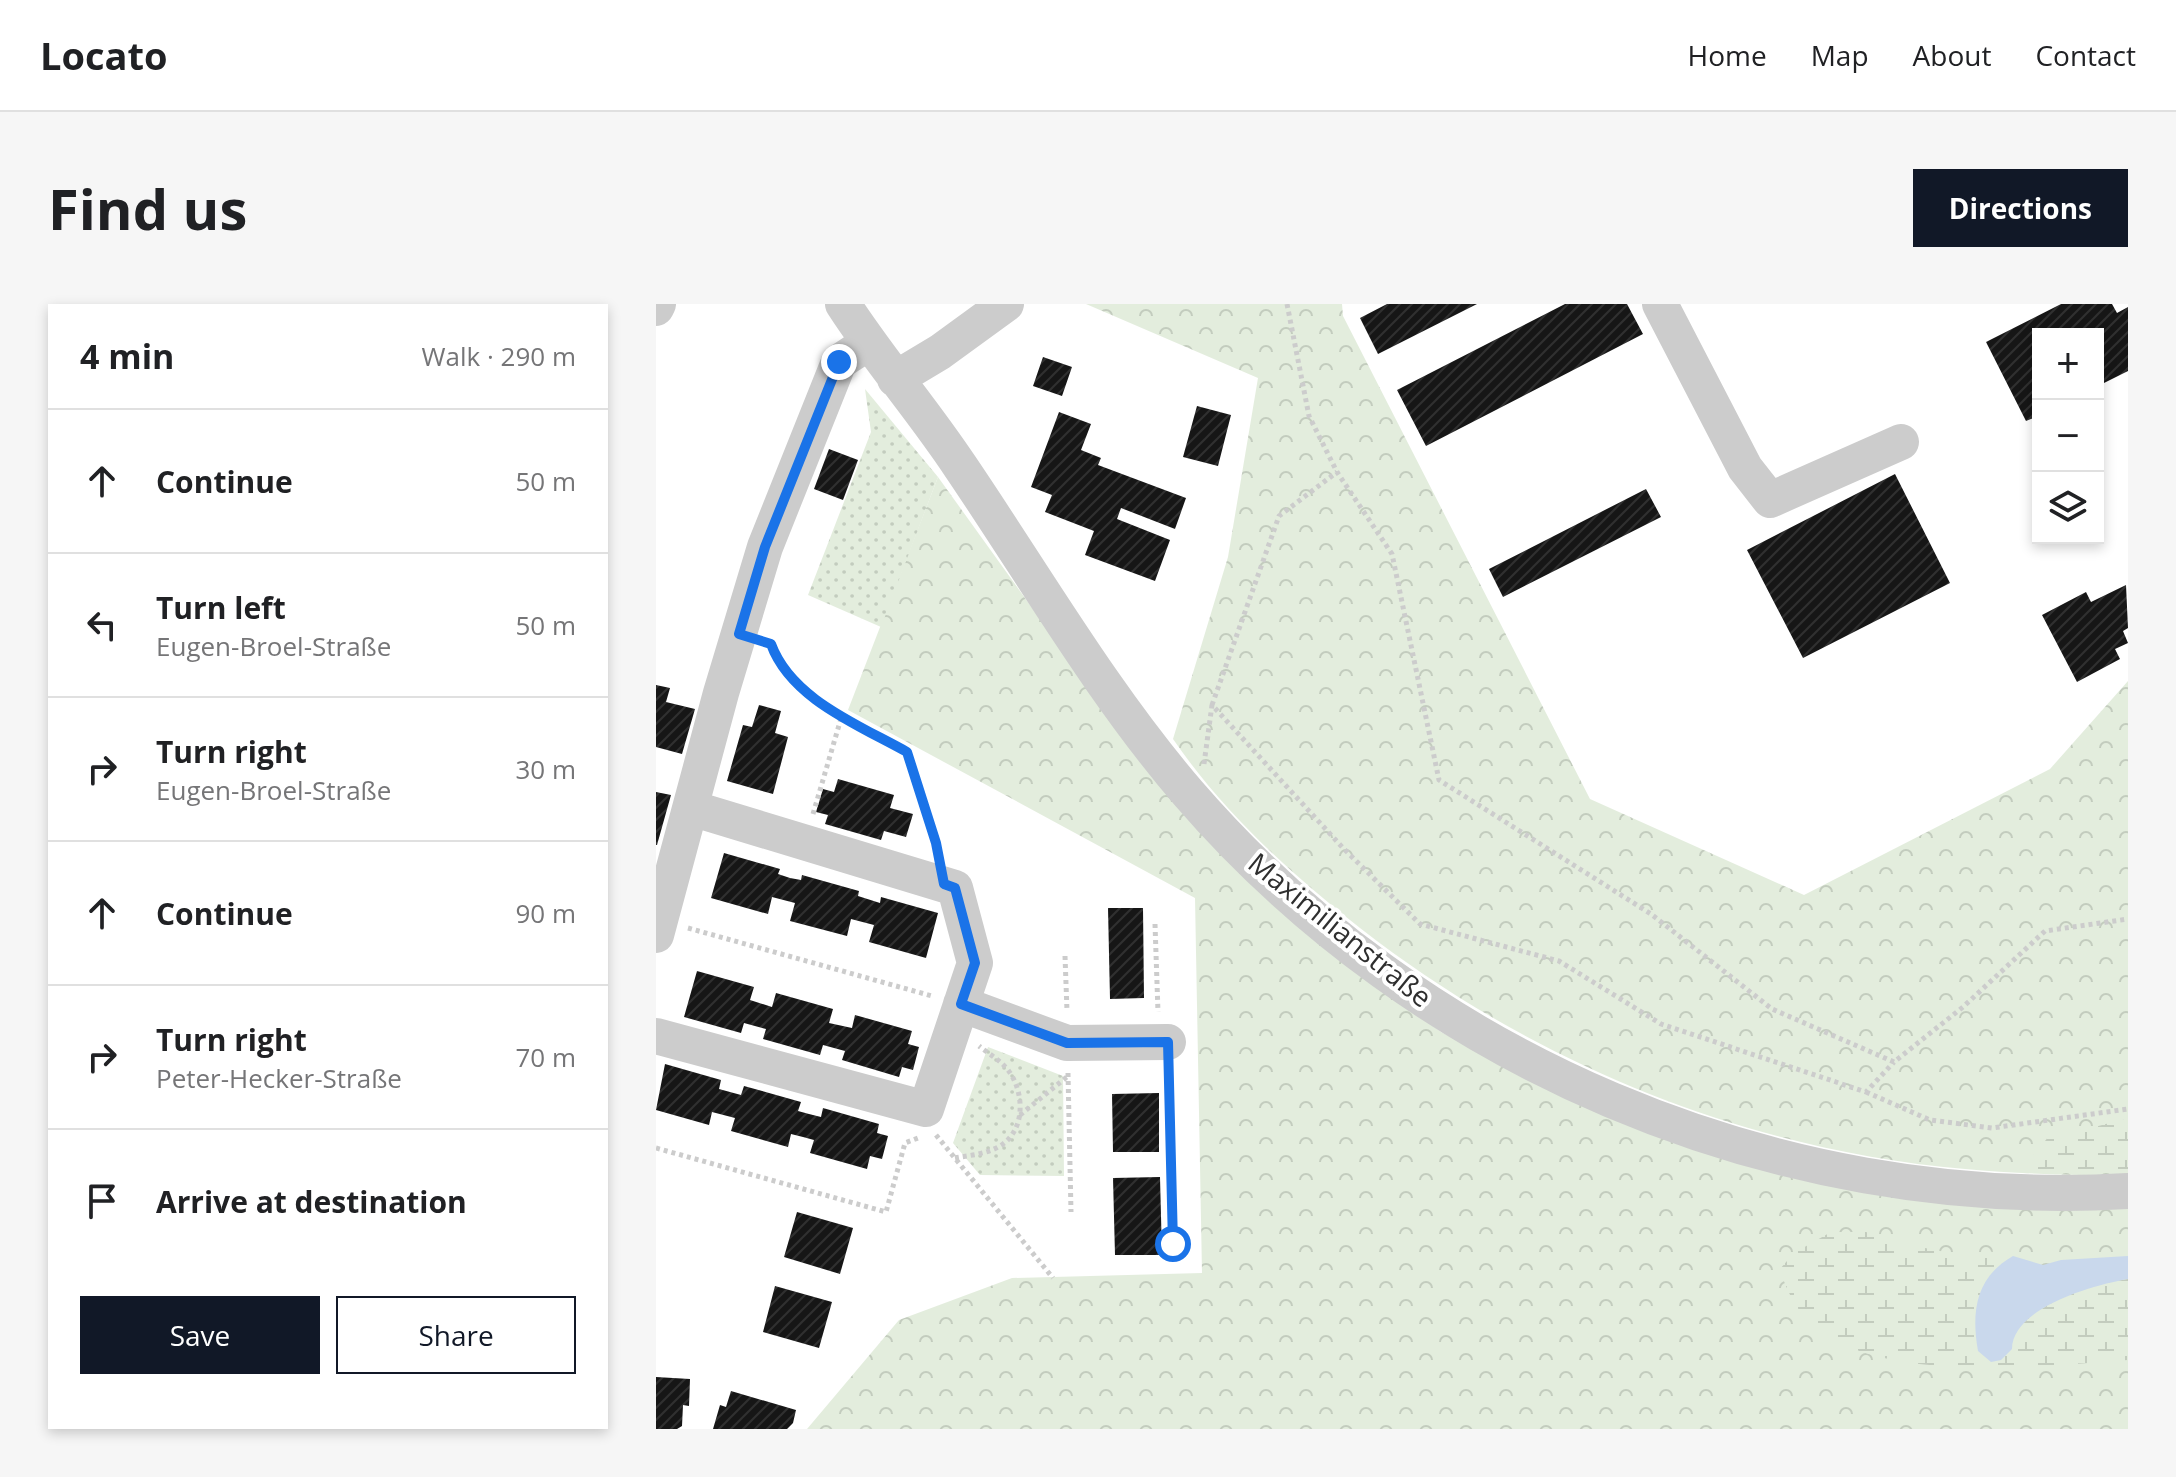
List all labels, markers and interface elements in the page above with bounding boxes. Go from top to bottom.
text: Locato [40,29,168,81]
text: Home [1688,36,1767,74]
text: Map [1811,36,1869,74]
text: About [1913,36,1991,74]
text: Contact [2035,36,2136,74]
button: Directions [1913,169,2128,247]
text: Find us [48,170,247,246]
map controls [2032,328,2104,544]
button: + [2032,328,2104,400]
text: 4 min [80,333,174,379]
text: Walk · 290 m [422,338,576,374]
route end [821,344,857,380]
button: − [2032,400,2104,472]
icon: ahead [80,459,124,503]
text: Continue [156,461,293,502]
text: 50 m [515,463,576,499]
button: layers [2032,472,2104,544]
text: Turn left [156,587,286,628]
icon: left [80,603,124,647]
text: 50 m [515,607,576,643]
text: Eugen-Broel-Straße [156,628,391,664]
text: Turn right [156,731,307,772]
icon: right [80,747,124,791]
text: 30 m [515,751,576,787]
text: Eugen-Broel-Straße [156,772,391,808]
street label: Maximilianstraße [1241,843,1440,1015]
icon: ahead [80,891,124,935]
text: Continue [156,893,293,934]
text: 90 m [515,895,576,931]
text: Turn right [156,1019,307,1060]
icon: right [80,1035,124,1079]
text: 70 m [515,1039,576,1075]
text: Peter-Hecker-Straße [156,1060,402,1096]
icon: arrive [80,1179,124,1223]
text: Arrive at destination [156,1181,467,1222]
route start [1155,1226,1191,1262]
button: Save [80,1296,320,1374]
button: Share [336,1296,576,1374]

